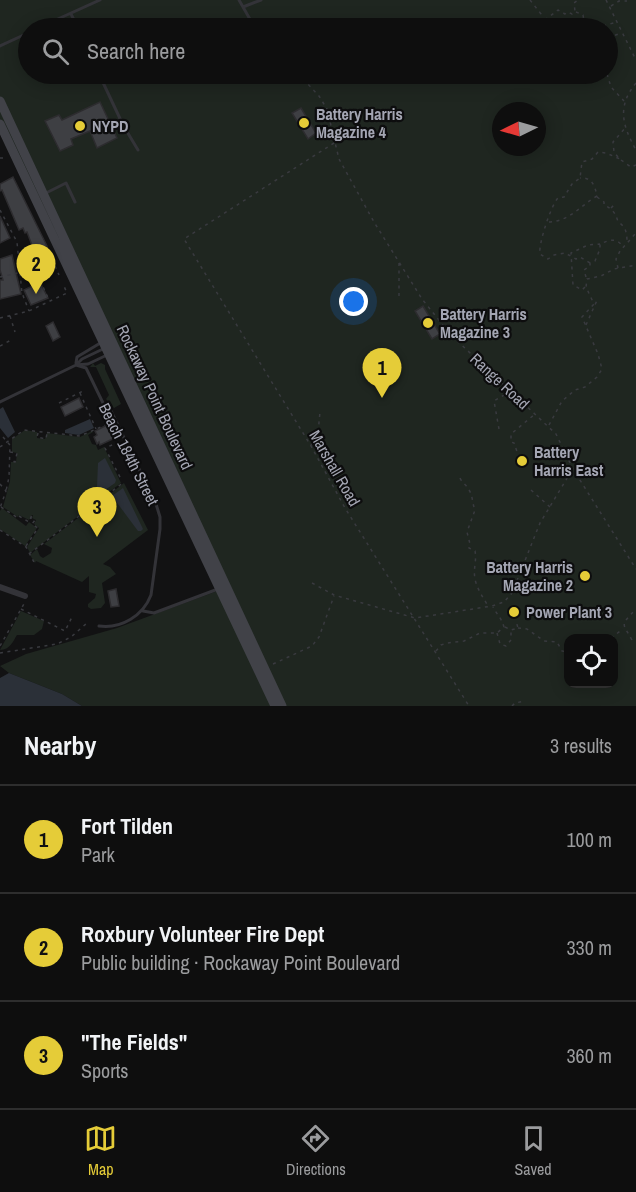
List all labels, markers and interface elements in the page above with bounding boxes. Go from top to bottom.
search box [18,18,618,84]
icon: search [39,35,72,68]
text: Search here [87,36,185,66]
north arrow [492,102,546,156]
place label: Battery Harris Magazine 4 [316,103,403,143]
place label: NYPD [92,115,128,137]
marker: Battery Harris Magazine 4 [297,116,311,130]
marker: NYPD [73,119,87,133]
pin: 2 [16,244,56,294]
your location [339,287,368,316]
place label: Battery Harris Magazine 3 [440,303,527,343]
marker: Battery Harris Magazine 3 [421,316,435,330]
street label: Rockaway Point Boulevard [112,321,198,473]
pin: 1 [362,348,401,398]
street label: Range Road [466,348,534,414]
street label: Beach 184th Street [94,399,164,509]
street label: Marshall Road [304,426,366,510]
place label: Battery Harris East [534,441,604,481]
marker: Battery Harris East [515,454,529,468]
pin: 3 [78,488,116,537]
place label: Battery Harris Magazine 2 [486,556,573,596]
marker: Battery Harris Magazine 2 [578,569,592,583]
place label: Power Plant 3 [526,601,612,623]
marker: Power Plant 3 [507,605,521,619]
map controls [564,634,618,688]
button: locate [564,634,618,688]
text: Nearby [24,728,96,763]
text: 3 results [550,732,612,759]
text: Fort Tilden [81,811,173,841]
text: 1 [39,826,48,853]
text: 100 m [566,826,612,853]
text: Park [81,841,115,868]
text: Roxbury Volunteer Fire Dept [81,919,324,949]
text: 2 [39,934,48,961]
text: 330 m [566,934,612,961]
text: Public building · Rockaway Point Boulevard [81,949,400,976]
text: "The Fields" [81,1027,187,1057]
text: 3 [39,1042,48,1069]
text: 360 m [566,1042,612,1069]
text: Sports [81,1057,128,1084]
tab: Map [84,1122,117,1180]
tab: Directions [286,1122,346,1180]
tab: Saved [514,1122,552,1180]

